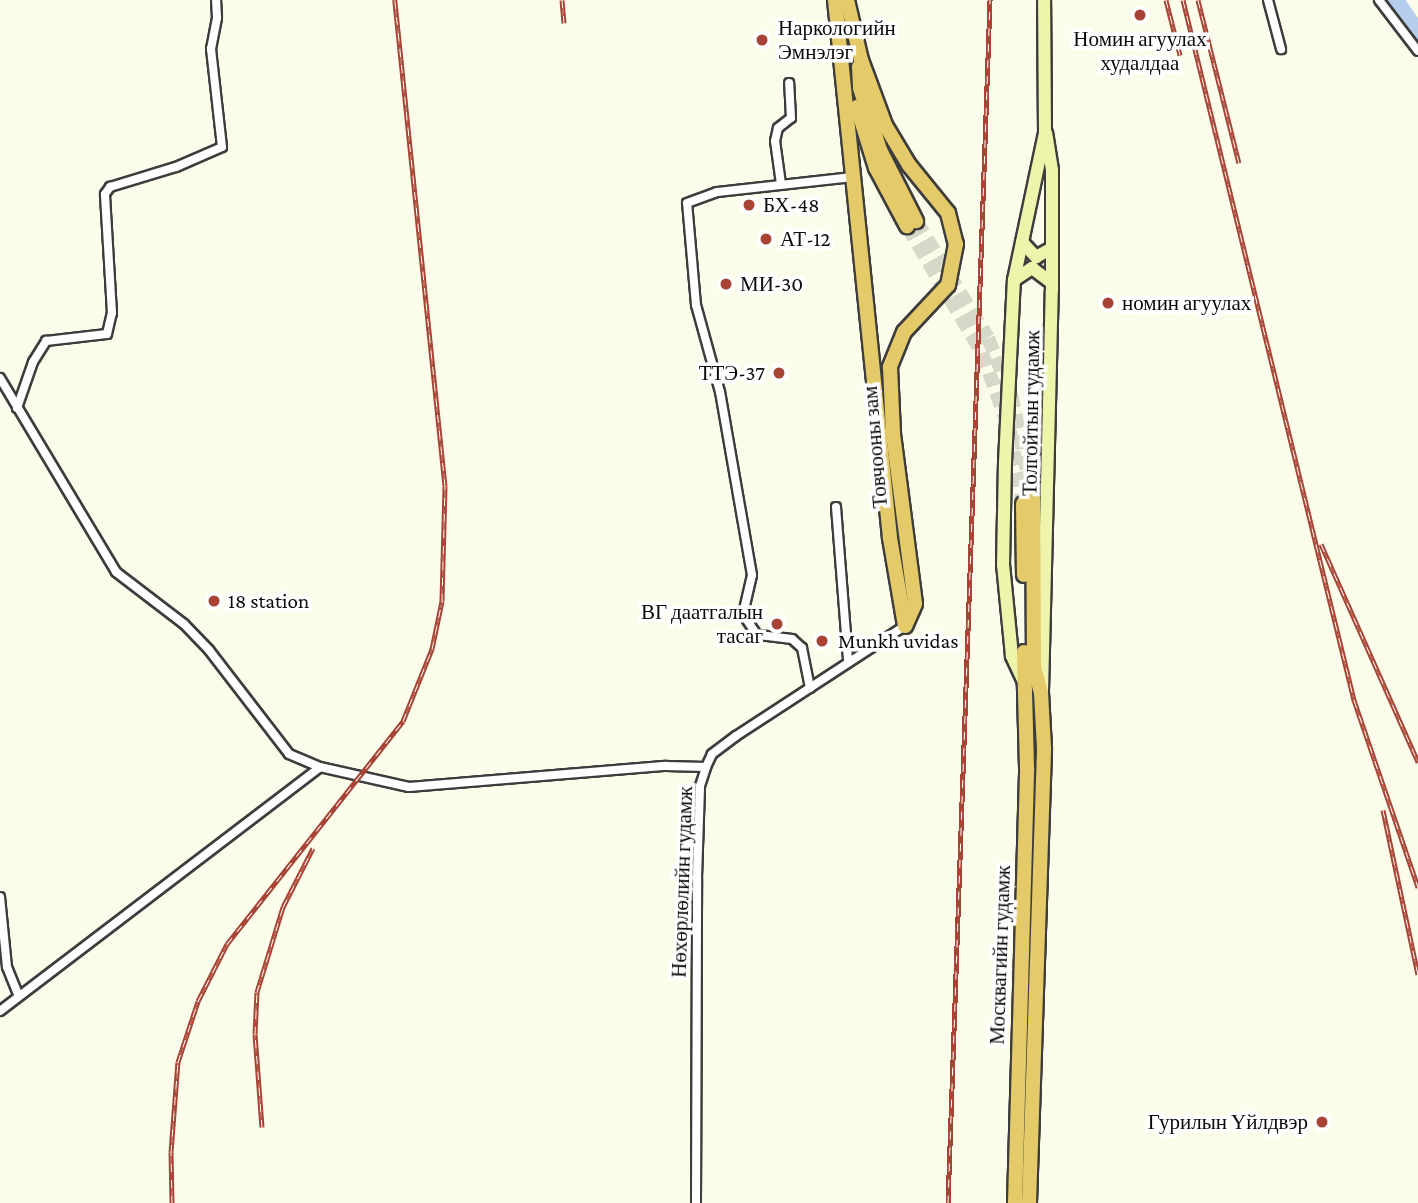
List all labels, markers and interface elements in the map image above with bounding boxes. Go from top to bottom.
marker: Номин агуулах худалдаа [1132,7,1148,23]
place label: Наркологийн Эмнэлэг [778,15,896,65]
place label: Номин агуулах худалдаа [1073,26,1207,76]
marker: Наркологийн Эмнэлэг [752,30,772,50]
place label: БХ-48 [763,192,820,218]
marker: БХ-48 [741,197,757,213]
place label: АТ-12 [780,226,830,252]
marker: АТ-12 [758,231,774,247]
place label: МИ-30 [740,271,803,297]
marker: МИ-30 [718,276,734,292]
place label: номин агуулах [1122,290,1251,316]
marker: номин агуулах [1100,295,1116,311]
street label: Толгойтын гудамж [1017,330,1045,496]
place label: ТТЭ-37 [699,360,765,386]
marker: ТТЭ-37 [771,365,787,381]
street label: Товчооны зам [857,385,893,509]
place label: 18 station [228,588,309,614]
marker: 18 station [206,593,222,609]
place label: ВГ даатгалын тасаг [641,599,763,649]
marker: ВГ даатгалын тасаг [769,616,785,632]
place label: Munkh uvidas [838,628,958,654]
marker: Munkh uvidas [812,631,832,651]
street label: Нөхөрлөлийн гудамж [666,786,698,978]
street label: Москвагийн гудамж [984,865,1016,1045]
place label: Гурилын Үйлдвэр [1148,1109,1308,1135]
marker: Гурилын Үйлдвэр [1314,1114,1330,1130]

